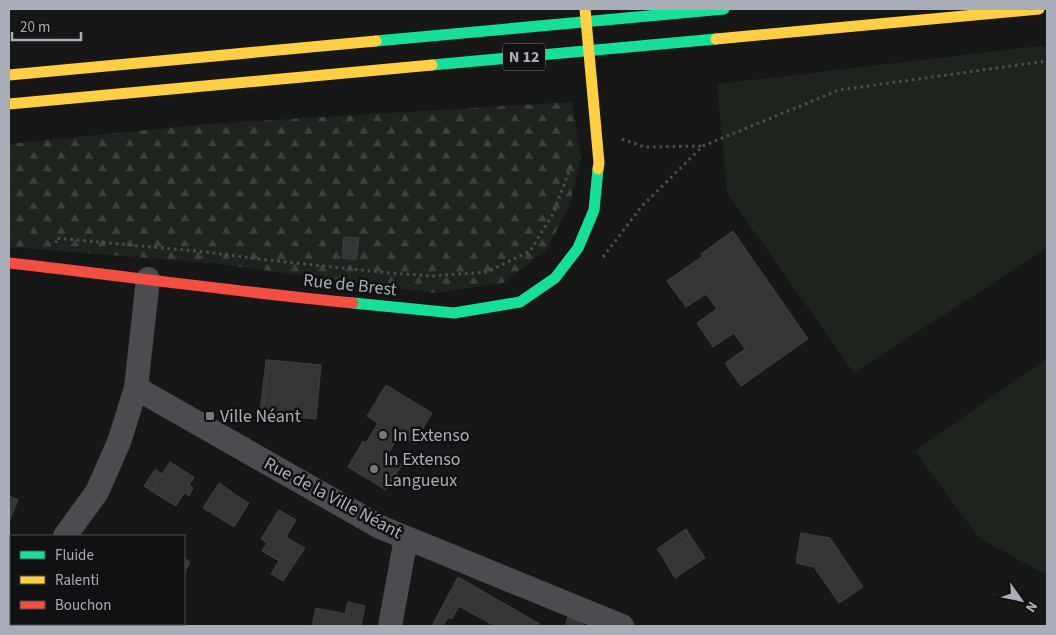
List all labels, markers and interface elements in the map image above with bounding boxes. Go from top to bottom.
scale bar [12,10,81,42]
text: 20 m [20,17,50,38]
road number: N 12 [503,44,545,70]
street label: Rue de Brest [302,268,398,302]
place label: Ville Néant [220,404,301,429]
marker: Ville Néant [204,410,216,422]
place label: In Extenso [393,423,470,448]
marker: In Extenso [377,429,389,441]
place label: In Extenso Langueux [384,447,461,493]
street label: Rue de la Ville Néant [260,451,406,545]
marker: In Extenso Langueux [368,463,380,475]
legend [10,535,185,625]
text: Fluide [55,545,94,566]
text: Ralenti [55,570,99,591]
north arrow [996,575,1046,625]
text: Bouchon [55,595,111,616]
text: N [1020,597,1042,616]

